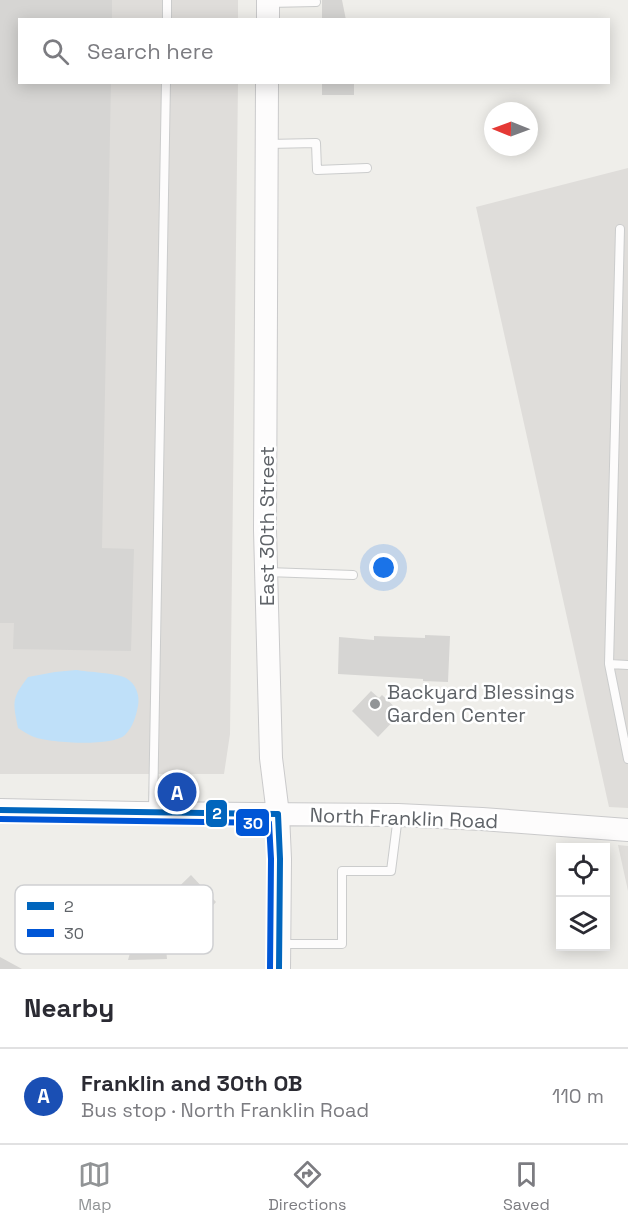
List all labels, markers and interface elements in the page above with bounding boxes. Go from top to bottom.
search box [18,18,610,84]
icon: search [39,35,72,68]
text: Search here [87,37,214,65]
north arrow [484,102,538,156]
street label: East 30th Street [254,446,280,606]
your location [369,553,398,582]
place label: Backyard Blessings Garden Center [387,679,575,728]
marker: Backyard Blessings Garden Center [368,697,382,711]
pin: A [158,770,196,814]
line badge: 2 [205,799,228,828]
street label: North Franklin Road [309,802,499,834]
text: 2 [212,803,222,824]
line badge: 30 [235,808,270,837]
text: 30 [243,813,263,834]
map controls [556,843,610,951]
button: locate [556,843,610,897]
legend [15,885,213,954]
text: 2 [64,896,74,917]
button: layers [556,897,610,951]
text: 30 [64,923,84,944]
text: Nearby [24,991,114,1025]
text: Franklin and 30th OB [81,1069,302,1097]
text: A [37,1083,50,1109]
text: 110 m [552,1083,604,1109]
text: Bus stop · North Franklin Road [81,1097,369,1123]
tab: Map [78,1158,112,1215]
tab: Directions [268,1158,347,1215]
tab: Saved [503,1158,550,1215]

